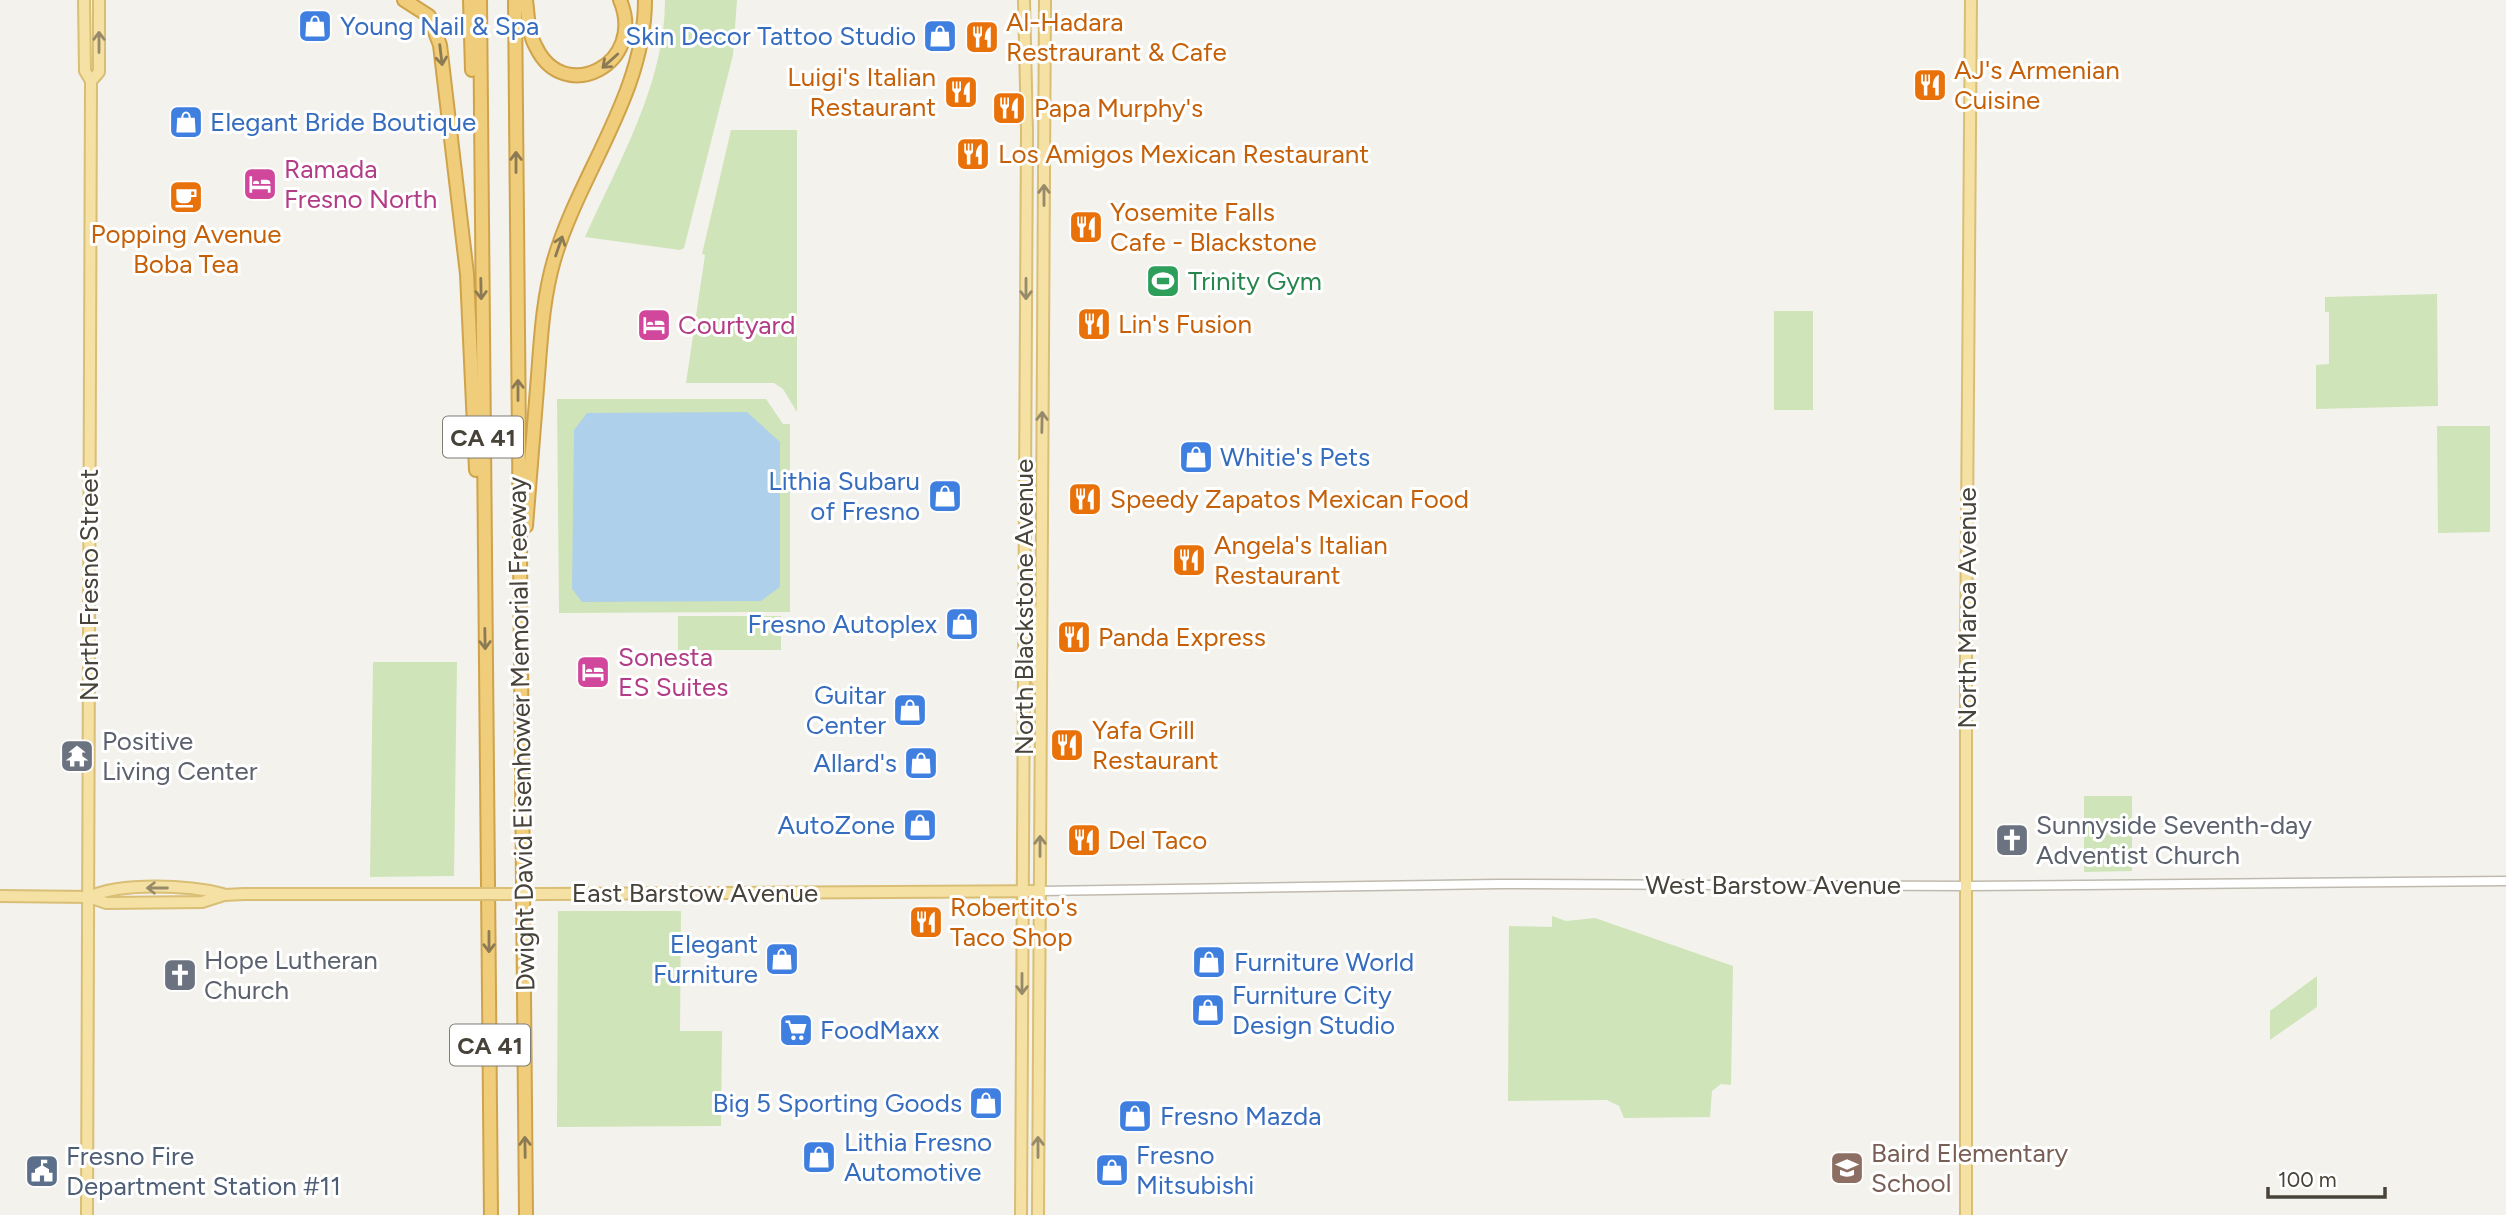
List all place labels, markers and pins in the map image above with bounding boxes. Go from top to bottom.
place label: Al-Hadara Restraurant & Cafe [1006,6,1227,68]
shop icon: Young Nail & Spa [296,7,334,45]
place label: Young Nail & Spa [340,10,539,42]
shop icon: Skin Decor Tattoo Studio [921,17,959,55]
restaurant icon: Al-Hadara Restraurant & Cafe [963,18,1001,56]
place label: Skin Decor Tattoo Studio [625,20,916,52]
place label: AJ's Armenian Cuisine [1954,54,2120,116]
place label: Luigi's Italian Restaurant [787,61,936,123]
restaurant icon: AJ's Armenian Cuisine [1911,66,1949,104]
restaurant icon: Luigi's Italian Restaurant [942,73,980,111]
restaurant icon: Papa Murphy's [990,89,1028,127]
place label: Papa Murphy's [1034,92,1203,124]
shop icon: Elegant Bride Boutique [167,103,205,141]
place label: Elegant Bride Boutique [210,106,476,138]
restaurant icon: Los Amigos Mexican Restaurant [954,135,992,173]
place label: Los Amigos Mexican Restaurant [998,138,1369,170]
place label: Ramada Fresno North [284,153,437,215]
hotel icon: Ramada Fresno North [241,165,279,203]
cafe icon: Popping Avenue Boba Tea [167,178,205,216]
place label: Yosemite Falls Cafe - Blackstone [1110,196,1317,258]
restaurant icon: Yosemite Falls Cafe - Blackstone [1067,208,1105,246]
place label: Popping Avenue Boba Tea [91,218,281,280]
sports icon: Trinity Gym [1144,262,1182,300]
place label: Trinity Gym [1188,265,1322,297]
restaurant icon: Lin's Fusion [1075,305,1113,343]
hotel icon: Courtyard [635,306,673,344]
place label: Lin's Fusion [1118,308,1252,340]
place label: Courtyard [678,309,796,341]
shop icon: Whitie's Pets [1177,438,1215,476]
place label: Whitie's Pets [1220,441,1370,473]
place label: Lithia Subaru of Fresno [768,465,920,527]
shop icon: Lithia Subaru of Fresno [926,477,964,515]
restaurant icon: Speedy Zapatos Mexican Food [1066,480,1104,518]
place label: Speedy Zapatos Mexican Food [1110,483,1469,515]
place label: Angela's Italian Restaurant [1214,529,1388,591]
restaurant icon: Angela's Italian Restaurant [1170,541,1208,579]
shop icon: Fresno Autoplex [943,605,981,643]
place label: Fresno Autoplex [748,608,938,640]
restaurant icon: Panda Express [1055,618,1093,656]
place label: Panda Express [1098,621,1266,653]
place label: Sonesta ES Suites [618,641,728,703]
hotel icon: Sonesta ES Suites [574,653,612,691]
place label: Guitar Center [806,679,886,741]
shop icon: Guitar Center [891,691,929,729]
place label: Yafa Grill Restaurant [1092,714,1219,776]
place label: Positive Living Center [102,725,258,787]
restaurant icon: Yafa Grill Restaurant [1048,726,1086,764]
temple icon: Positive Living Center [58,737,96,775]
shop icon: Allard's [902,744,940,782]
place label: Allard's [813,747,897,779]
shop icon: AutoZone [901,806,939,844]
place label: AutoZone [778,809,895,841]
place label: Sunnyside Seventh-day Adventist Church [2036,809,2312,871]
restaurant icon: Del Taco [1065,821,1103,859]
church icon: Sunnyside Seventh-day Adventist Church [1993,821,2031,859]
place label: Del Taco [1108,824,1207,856]
place label: Robertito's Taco Shop [950,891,1078,953]
restaurant icon: Robertito's Taco Shop [907,903,945,941]
place label: Elegant Furniture [653,928,758,990]
shop icon: Elegant Furniture [763,940,801,978]
shop icon: Furniture World [1190,943,1228,981]
place label: Hope Lutheran Church [204,944,378,1006]
place label: Furniture World [1234,946,1414,978]
church icon: Hope Lutheran Church [161,956,199,994]
place label: Furniture City Design Studio [1232,979,1395,1041]
shop icon: Furniture City Design Studio [1189,991,1227,1029]
supermarket icon: FoodMaxx [777,1011,815,1049]
place label: FoodMaxx [820,1014,940,1046]
shop icon: Big 5 Sporting Goods [967,1084,1005,1122]
place label: Big 5 Sporting Goods [713,1087,962,1119]
shop icon: Fresno Mazda [1116,1097,1154,1135]
place label: Fresno Mazda [1160,1100,1322,1132]
place label: Lithia Fresno Automotive [844,1126,992,1188]
place label: Baird Elementary School [1871,1137,2069,1199]
shop icon: Lithia Fresno Automotive [800,1138,838,1176]
place label: Fresno Mitsubishi [1136,1139,1254,1201]
place label: Fresno Fire Department Station #11 [66,1140,341,1202]
school or university icon: Baird Elementary School [1828,1149,1866,1187]
shop icon: Fresno Mitsubishi [1093,1151,1131,1189]
public building icon: Fresno Fire Department Station #11 [23,1152,61,1190]

